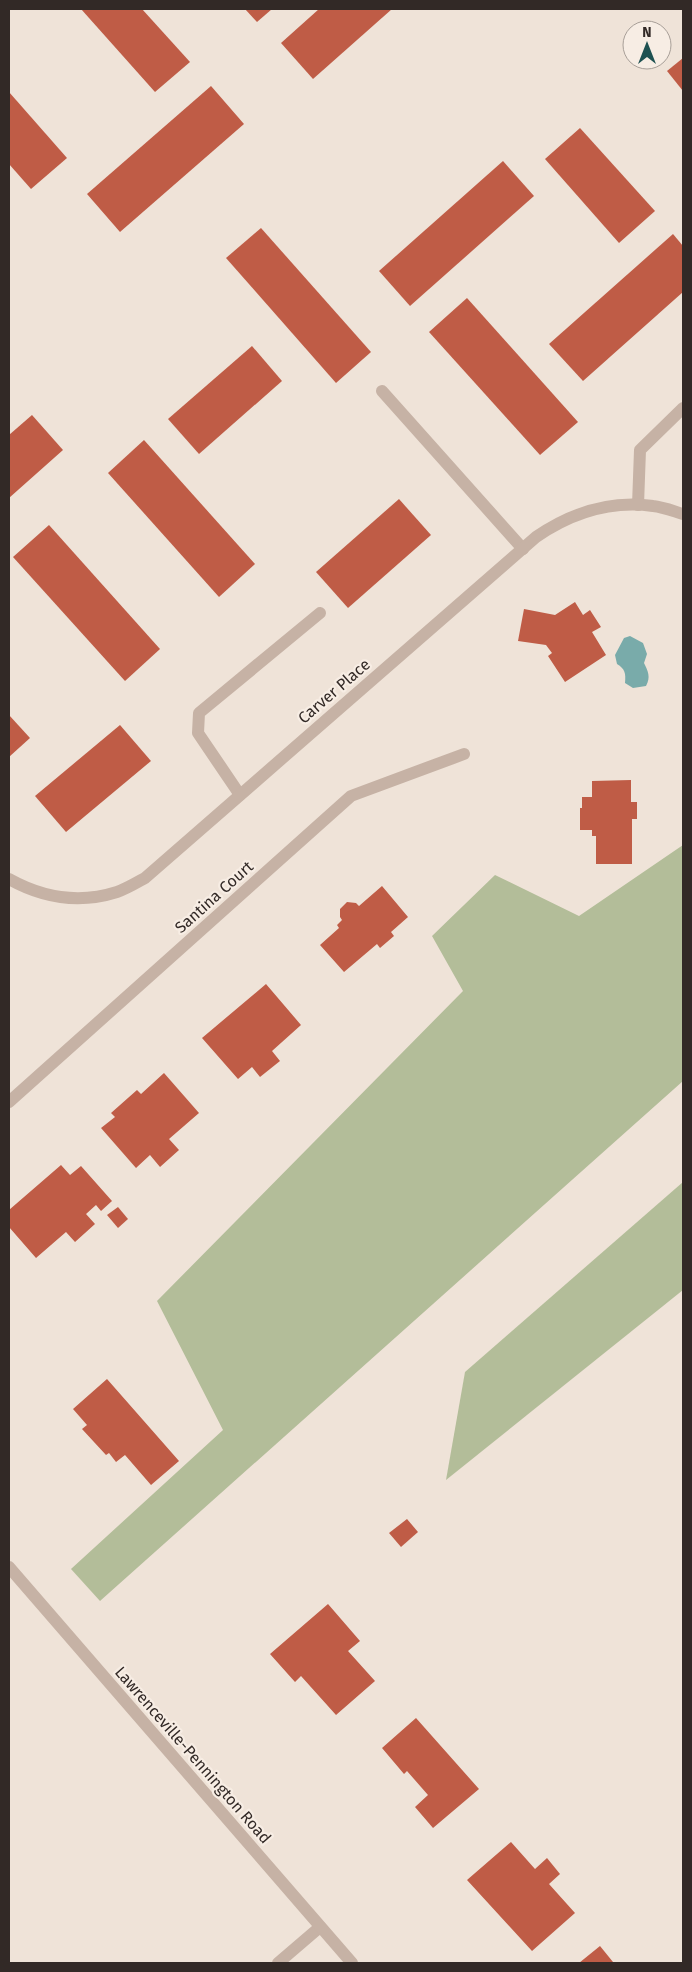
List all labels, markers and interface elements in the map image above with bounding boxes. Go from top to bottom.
north arrow [622,20,672,70]
text: N [642,24,652,41]
street label: Carver Place [294,655,374,727]
street label: Santina Court [171,857,257,937]
street label: Lawrenceville-Pennington Road [111,1663,275,1847]

